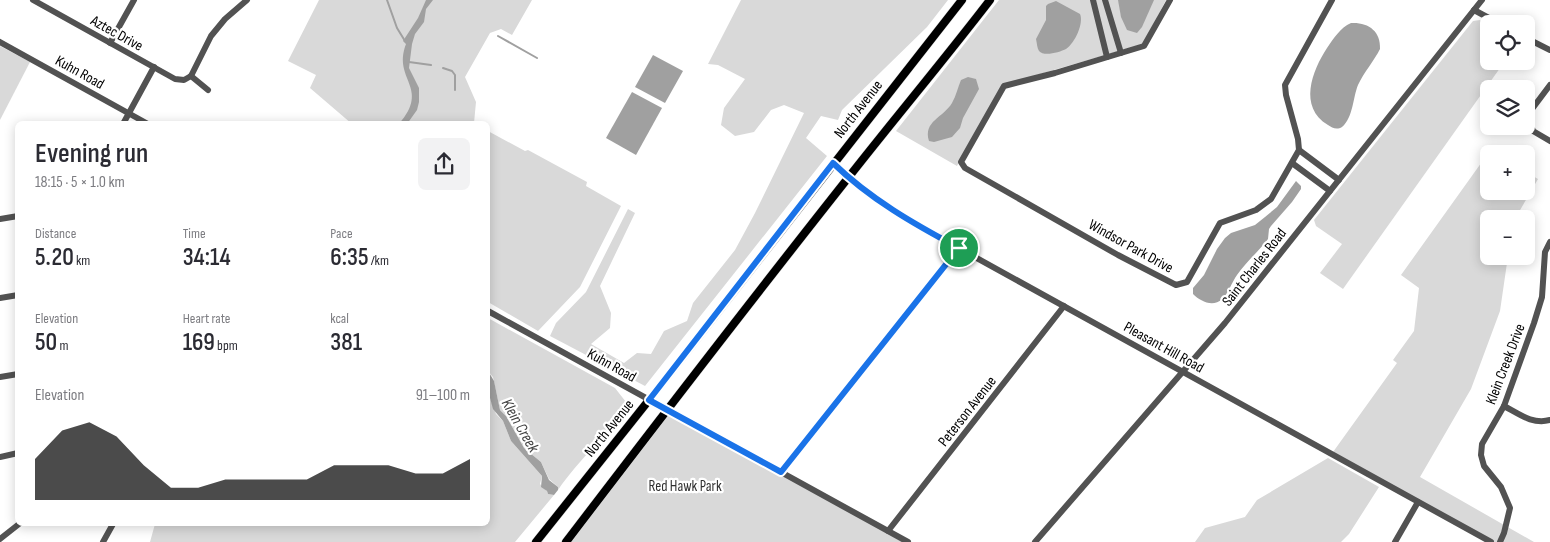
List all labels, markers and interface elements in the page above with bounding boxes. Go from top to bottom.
street label: Aztec Drive [86,11,146,56]
map controls [1480,15,1535,265]
button: locate [1480,15,1535,70]
street label: Kuhn Road [52,51,108,94]
street label: North Avenue [830,77,887,142]
button: layers [1480,80,1535,135]
text: Evening run [35,137,148,170]
button: share [418,138,470,190]
button: + [1480,145,1535,200]
text: 18:15 · 5 × 1.0 km [35,173,125,192]
button: − [1480,210,1535,265]
street label: Windsor Park Drive [1085,215,1176,278]
street label: Saint Charles Road [1218,224,1291,310]
text: Distance [35,225,76,242]
text: Time [183,225,206,242]
text: Pace [330,225,353,242]
pin [938,227,980,269]
icon: arrive [945,234,973,262]
text: 5.20 [35,242,74,273]
text: 34:14 [183,242,231,273]
text: 6:35 [330,242,368,273]
text: km [74,252,90,269]
text: /km [368,252,389,269]
text: Elevation [35,310,78,327]
text: Heart rate [183,310,230,327]
text: kcal [330,310,349,327]
street label: Pleasant Hill Road [1120,318,1207,377]
street label: Klein Creek Drive [1481,321,1530,407]
text: 50 [35,327,57,358]
text: 169 [183,327,215,358]
text: 381 [330,327,362,358]
text: m [57,337,68,354]
text: bpm [215,337,238,354]
street label: Kuhn Road [584,344,640,387]
street label: Peterson Avenue [934,372,1001,450]
text: Elevation [35,386,84,405]
text: 91–100 m [416,386,470,405]
water label: Klein Creek [497,396,543,457]
street label: North Avenue [580,396,638,461]
park label: Red Hawk Park [648,477,722,496]

